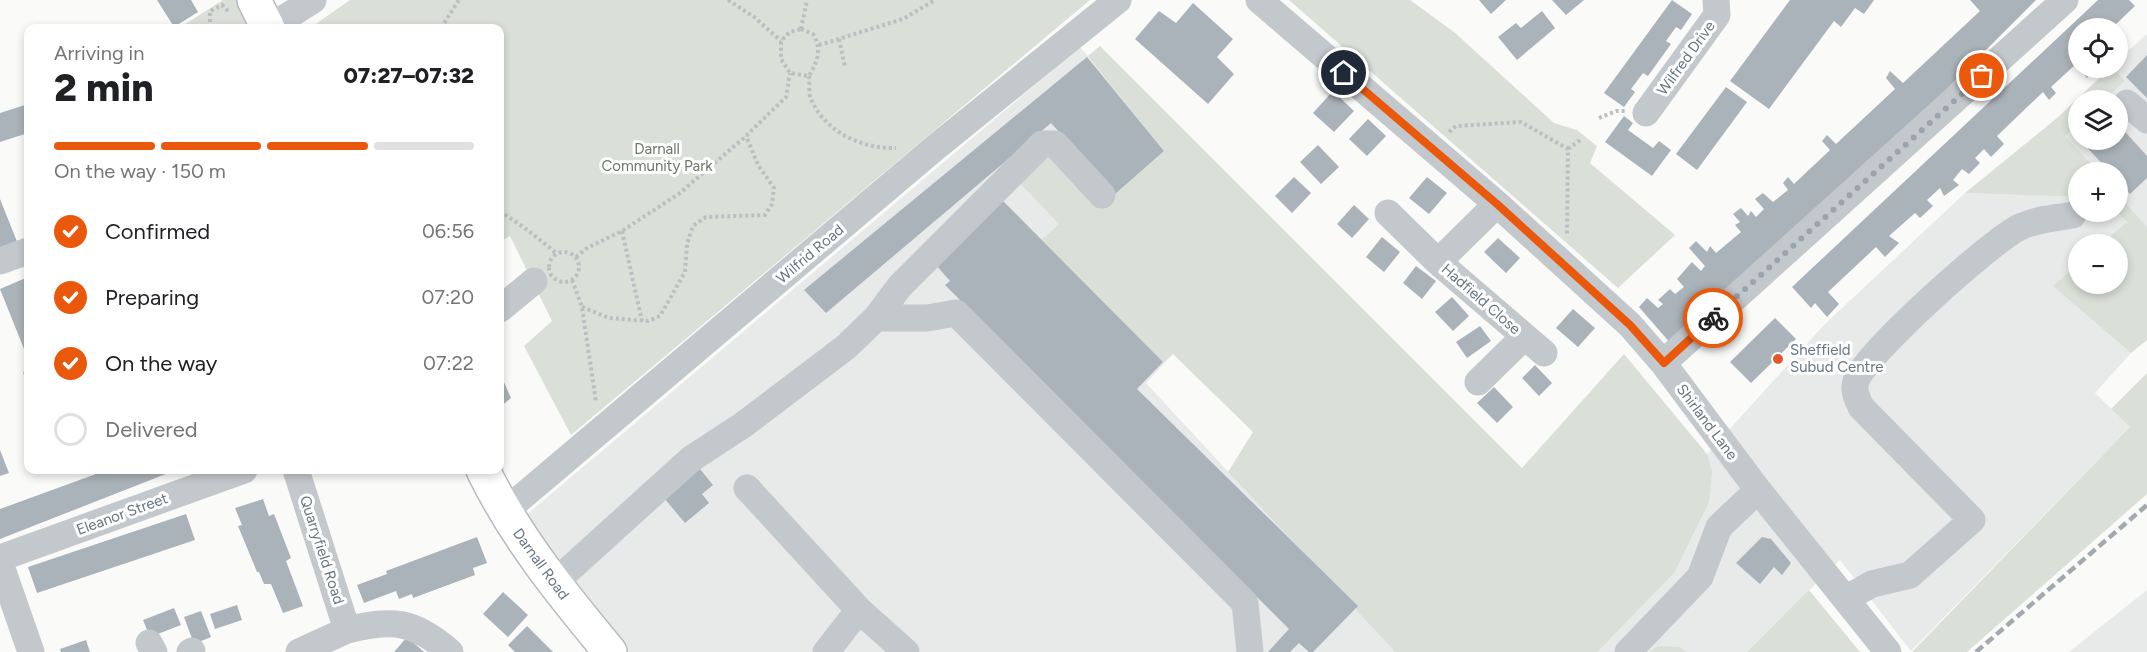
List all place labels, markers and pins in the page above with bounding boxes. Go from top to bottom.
pin [1318,47,1369,98]
pin [1956,50,2007,101]
place label: Sheffield Subud Centre [1790,341,1884,376]
marker: Sheffield Subud Centre [1771,352,1785,366]

